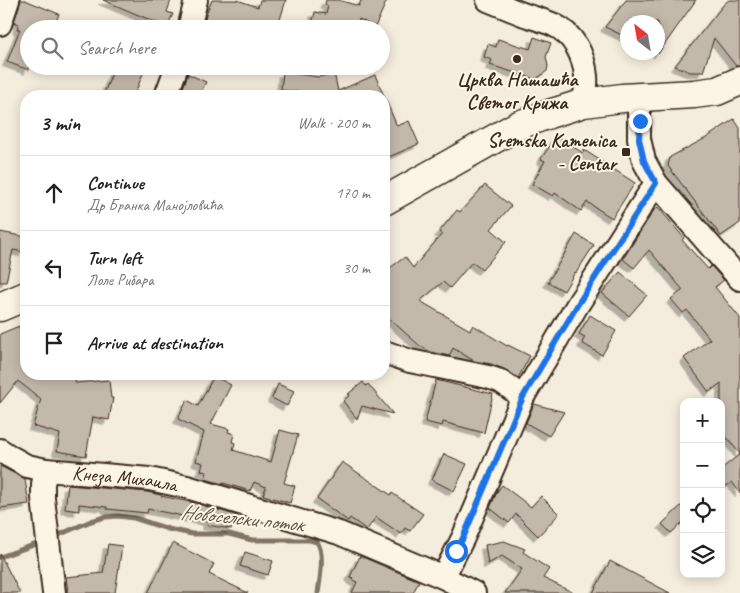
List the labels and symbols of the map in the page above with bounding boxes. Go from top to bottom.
north arrow [620,15,665,60]
marker: Црква Нашашћа Светог Крижа [511,53,523,65]
place label: Црква Нашашћа Светог Крижа [456,67,580,115]
route end [629,110,652,133]
place label: Sremska Kamenica - Centar [487,128,619,176]
marker: Sremska Kamenica - Centar [620,146,632,158]
street label: Кнеза Михаила [71,460,181,497]
water label: Новоселски поток [179,499,308,538]
route start [445,540,468,563]

